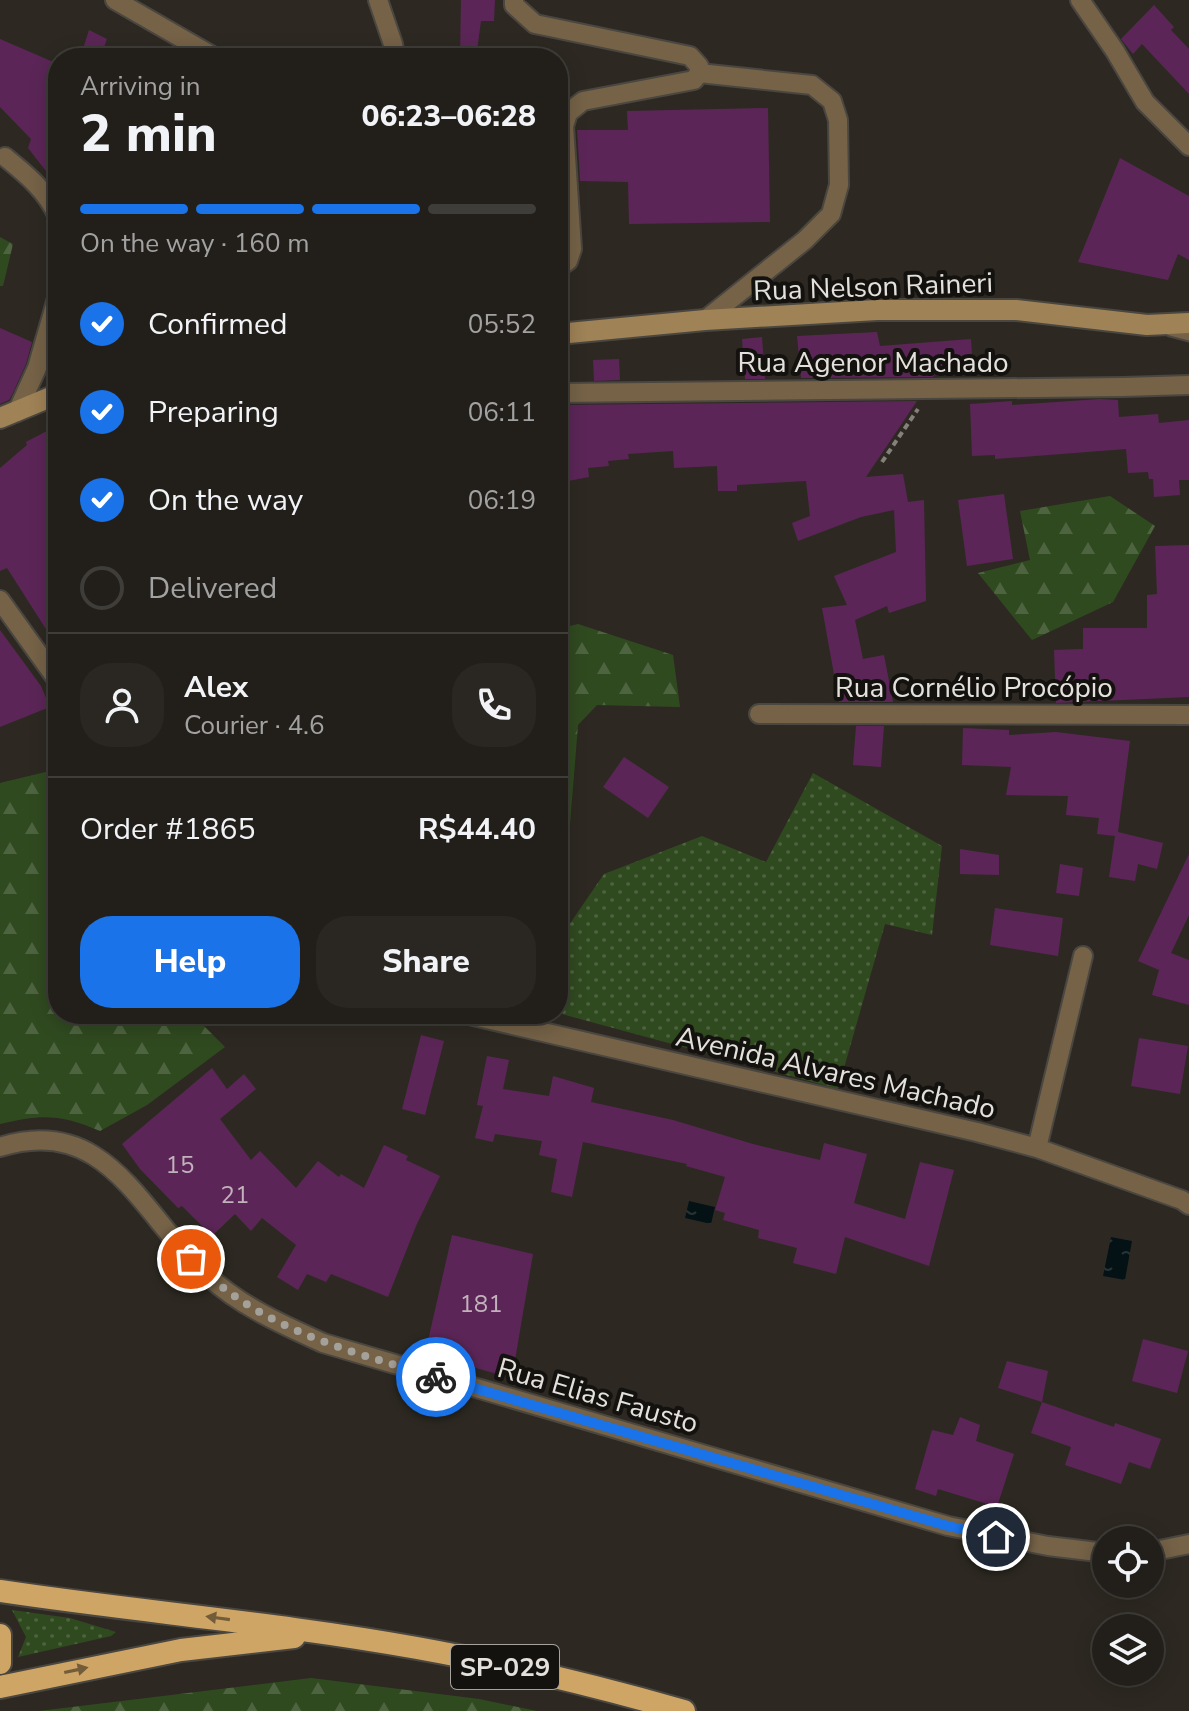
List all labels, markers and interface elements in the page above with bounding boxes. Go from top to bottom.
text: Arriving in [80,69,201,104]
text: 06:23–06:28 [361,96,536,137]
text: 2 min [80,98,217,169]
text: On the way · 160 m [80,226,309,261]
street label: Rua Nelson Raineri [753,264,993,310]
icon: check [80,302,124,346]
text: Confirmed [148,304,288,345]
text: 05:52 [468,307,536,342]
street label: Rua Agenor Machado [737,344,1009,382]
icon: check [80,390,124,434]
text: Preparing [148,392,279,433]
text: 06:11 [468,395,536,430]
icon: check [80,478,124,522]
text: On the way [148,480,303,521]
text: 06:19 [468,483,536,518]
text: Delivered [148,568,277,609]
button: person [80,663,164,747]
button: phone [452,663,536,747]
text: Alex [184,667,248,708]
street label: Rua Cornélio Procópio [835,669,1113,707]
text: Courier · 4.6 [184,708,325,743]
text: Order #1865 [80,809,255,850]
text: R$44.40 [418,809,536,850]
button: Help [80,916,300,1008]
button: Share [316,916,536,1008]
street label: Avenida Alvares Machado [672,1018,999,1128]
house number: 15 [166,1149,194,1181]
house number: 21 [221,1179,249,1211]
pin [157,1225,225,1293]
icon: bag [169,1237,213,1281]
house number: 181 [459,1288,503,1320]
courier [396,1337,476,1417]
street label: Rua Elias Fausto [493,1349,702,1443]
icon: bike [414,1355,458,1399]
pin [962,1503,1030,1571]
icon: home [974,1515,1018,1559]
map controls [1092,1526,1164,1686]
button: locate [1092,1526,1164,1598]
one-way arrow [206,1611,231,1624]
button: layers [1092,1614,1164,1686]
road number: SP-029 [451,1645,559,1689]
one-way arrow [64,1664,89,1676]

